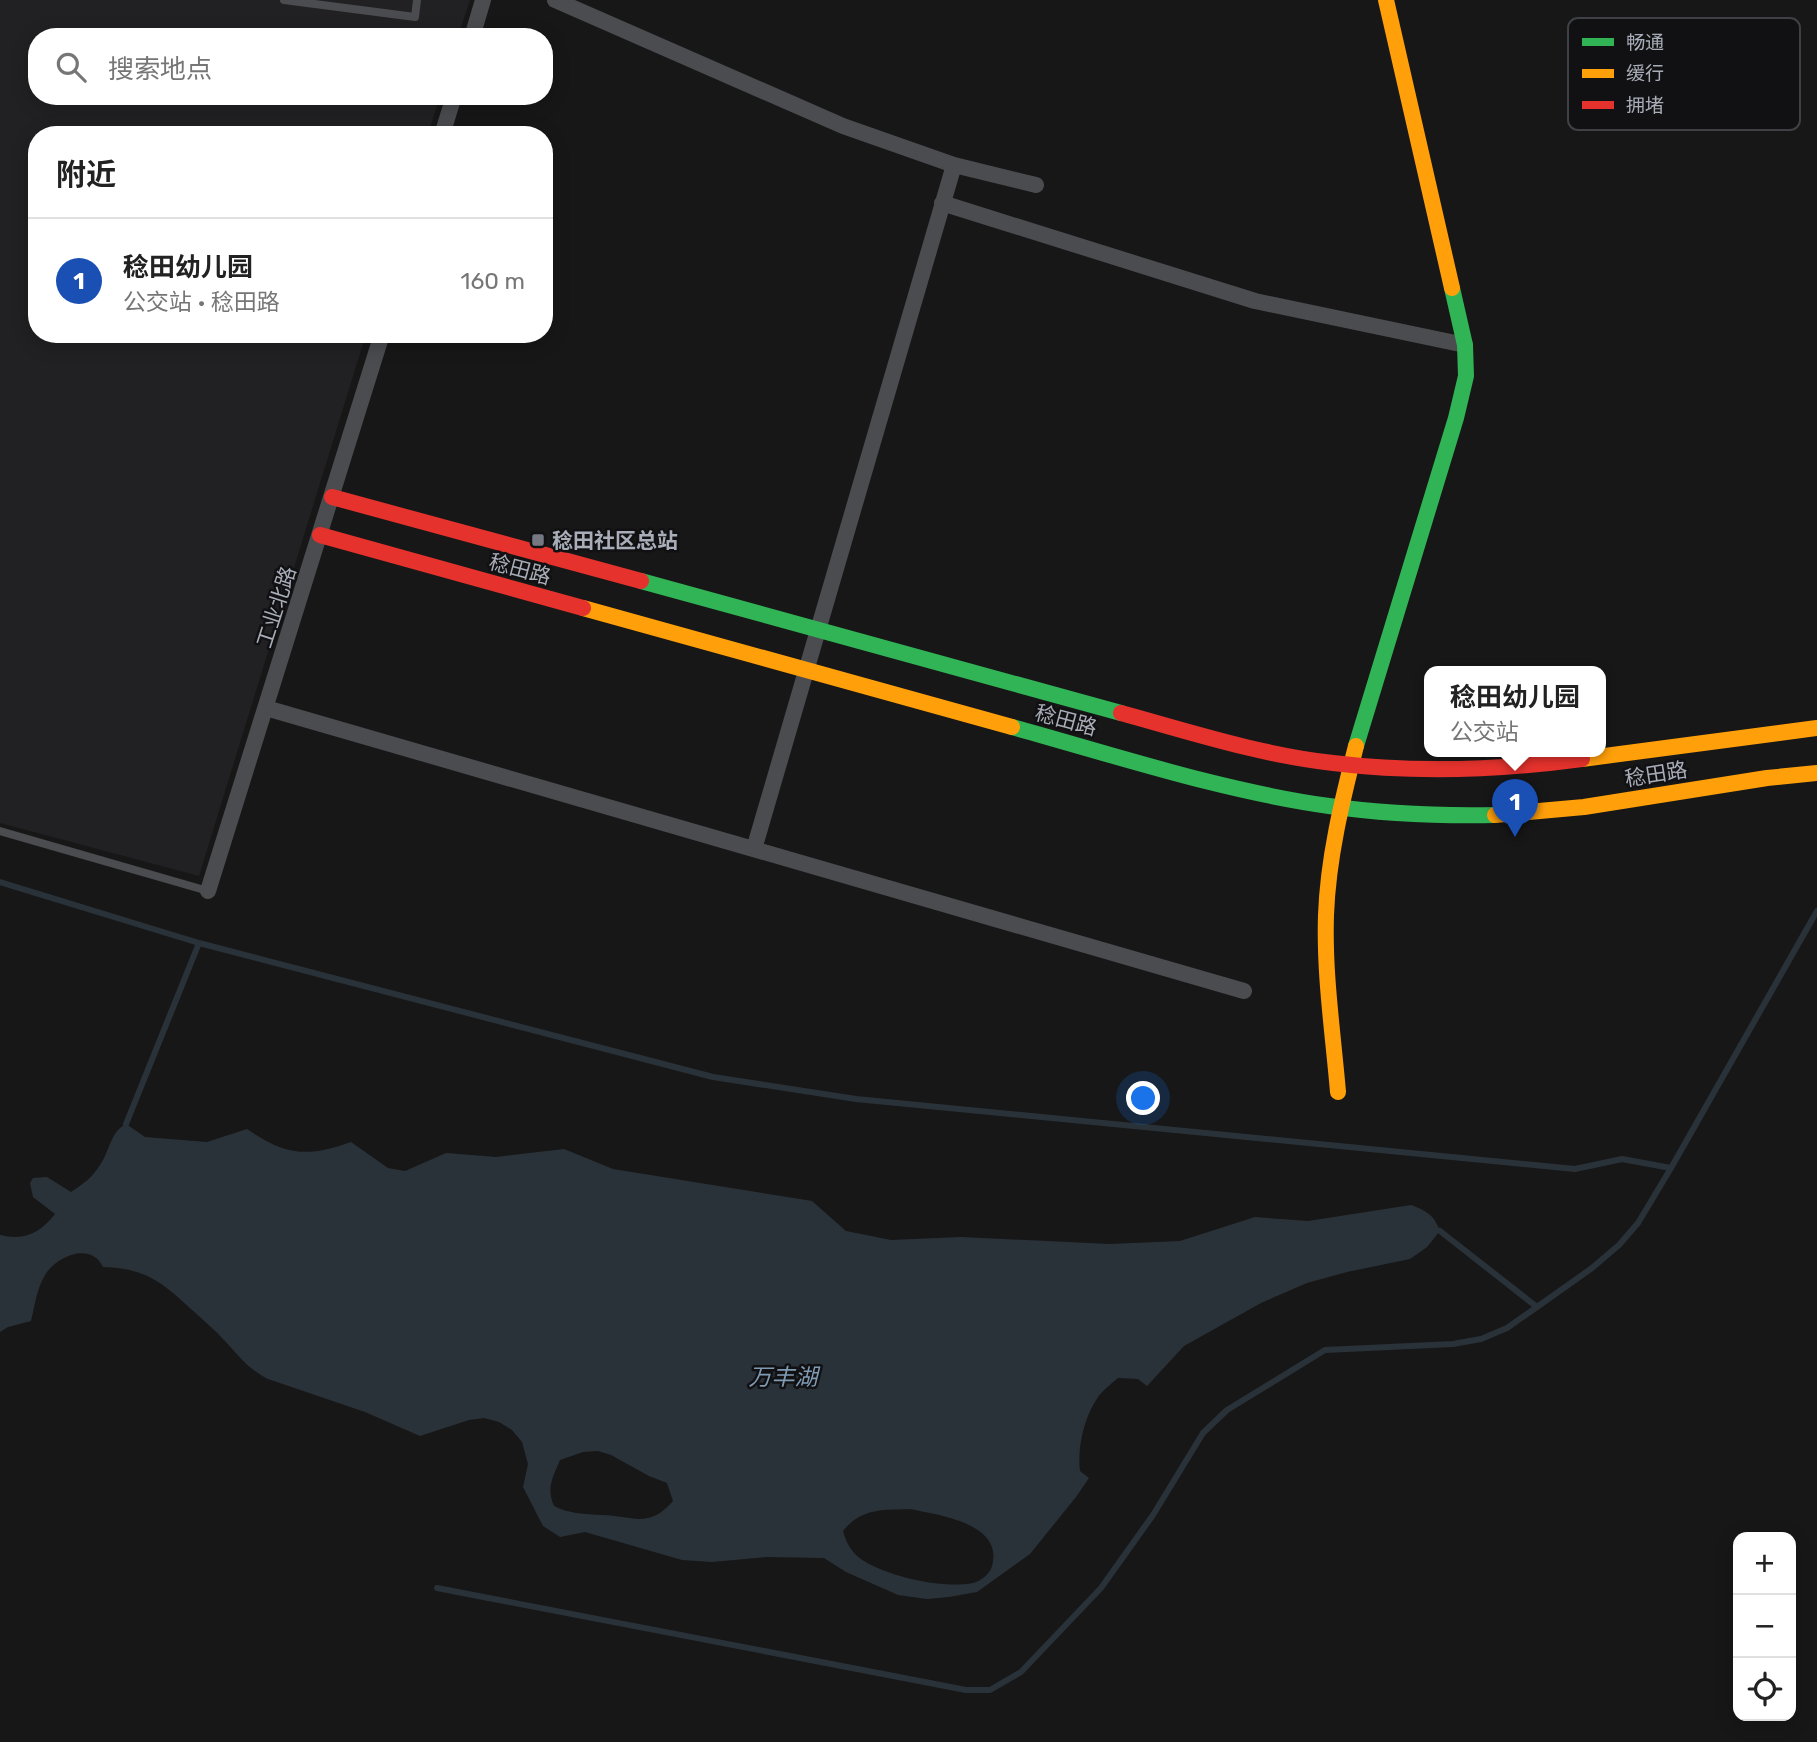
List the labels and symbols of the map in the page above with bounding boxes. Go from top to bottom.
legend [1568,18,1800,130]
text: 畅通 [1626,31,1664,54]
text: 缓行 [1626,62,1664,85]
text: 拥堵 [1626,94,1664,117]
place label: 稔田社区总站 [552,528,678,553]
marker: 稔田社区总站 [530,532,546,548]
street label: 稔田路 [486,549,554,589]
street label: 工业北路 [251,563,301,651]
street label: 稔田路 [1032,700,1100,740]
street label: 稔田路 [1623,757,1689,791]
pin: 1 [1492,779,1538,837]
your location [1126,1081,1160,1115]
water label: 万丰湖 [749,1363,821,1391]

